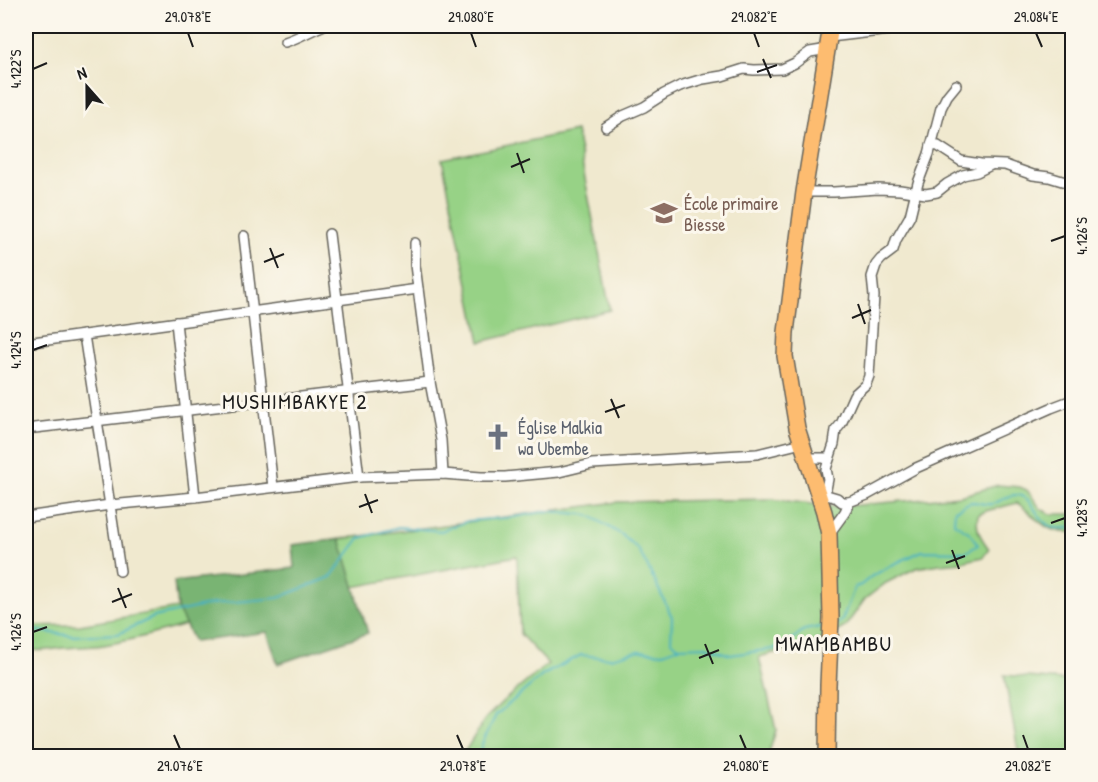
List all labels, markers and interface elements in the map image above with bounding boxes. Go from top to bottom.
text: 29.078°E [165,6,212,27]
text: 29.080°E [448,6,494,27]
text: 29.082°E [731,6,777,27]
text: 29.084°E [1014,6,1059,27]
text: 4.122°S [5,50,26,88]
north arrow [57,57,117,117]
text: N [74,61,90,85]
place label: École primaire Biesse [684,191,778,237]
school or university icon: École primaire Biesse [649,198,679,228]
text: 4.126°S [1071,217,1092,255]
text: 4.124°S [5,331,26,369]
district label: MUSHIMBAKYE 2 [222,387,368,416]
place label: Église Malkia wa Ubembe [518,415,602,461]
church icon: Église Malkia wa Ubembe [483,422,513,452]
text: 4.128°S [1071,499,1092,537]
text: 4.126°S [5,613,26,651]
district label: MWAMBAMBU [775,629,893,658]
text: 29.076°E [157,755,203,776]
text: 29.078°E [440,755,487,776]
text: 29.080°E [723,755,769,776]
text: 29.082°E [1005,755,1051,776]

